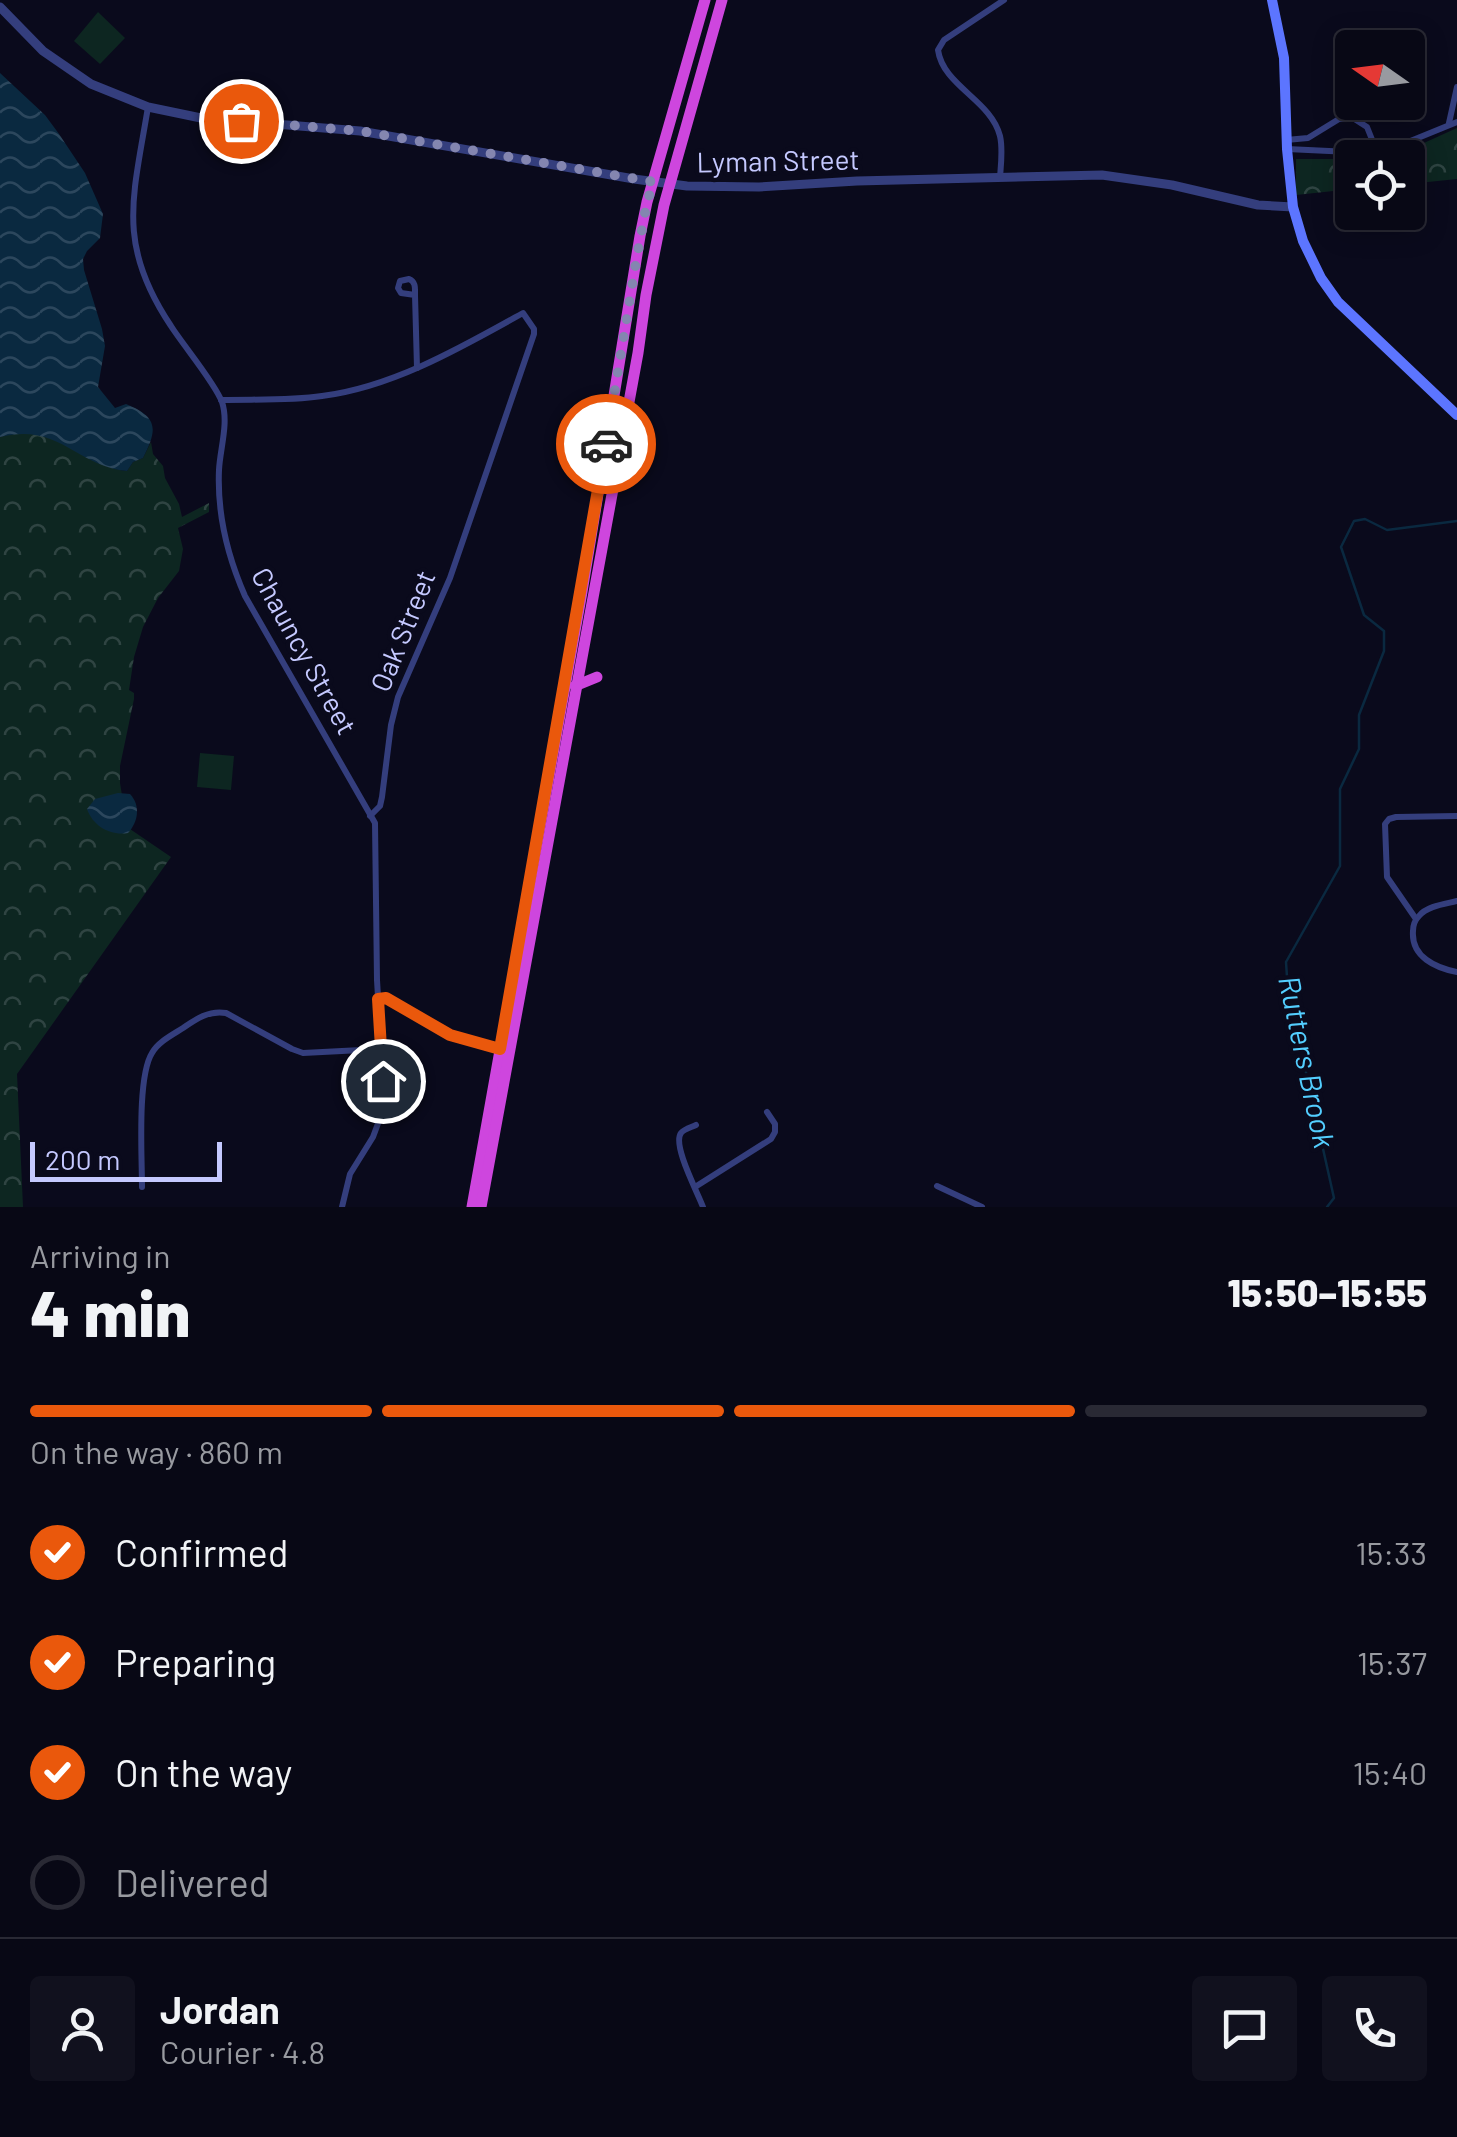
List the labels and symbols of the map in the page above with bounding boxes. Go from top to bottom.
north arrow [1335,30,1425,120]
pin [199,79,284,164]
street label: Lyman Street [696,142,860,178]
courier [556,394,656,494]
street label: Chauncy Street [245,561,365,740]
street label: Oak Street [362,565,442,696]
water label: Rutters Brook [1272,972,1344,1151]
pin [341,1039,426,1124]
scale bar [30,1137,222,1182]

